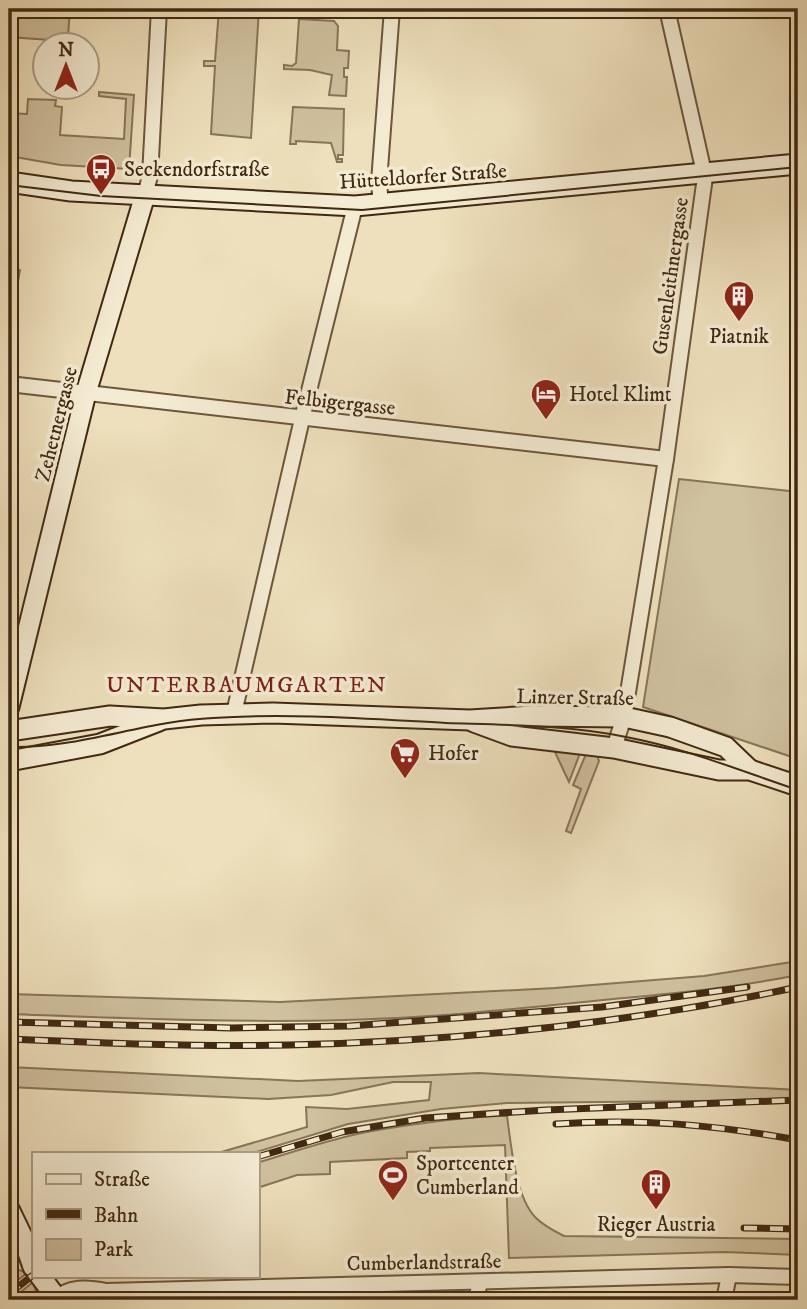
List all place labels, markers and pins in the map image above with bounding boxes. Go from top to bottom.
bus stop icon: Seckendorfstraße [84,152,118,196]
place label: Seckendorfstraße [124,157,270,183]
building icon: Piatnik [722,279,756,323]
place label: Piatnik [709,324,770,350]
hotel icon: Hotel Klimt [529,377,563,421]
place label: Hotel Klimt [569,382,672,408]
supermarket icon: Hofer [388,736,422,780]
place label: Hofer [428,741,479,767]
place label: Sportcenter Cumberland [416,1151,519,1201]
sports icon: Sportcenter Cumberland [376,1158,410,1202]
building icon: Rieger Austria [639,1167,673,1211]
place label: Rieger Austria [597,1212,715,1238]

